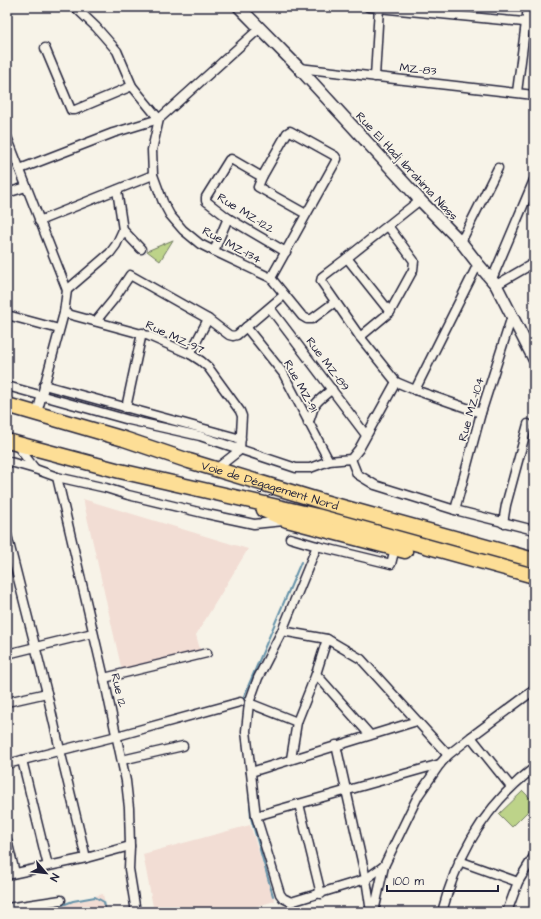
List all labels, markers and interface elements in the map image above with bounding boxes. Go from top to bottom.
street label: MZ-83 [399,59,437,80]
street label: Rue El Hadj Ibrahima Niass [352,108,462,224]
street label: Rue MZ-122 [214,189,278,238]
street label: Rue MZ-134 [199,223,264,268]
street label: Rue MZ-97 [143,316,208,359]
street label: Rue MZ-89 [302,334,354,395]
street label: Rue MZ-91 [279,357,322,416]
street label: Rue MZ-104 [454,375,489,443]
street label: Voie de Dégagement Nord [199,457,340,515]
street label: Rue 12 [106,671,131,709]
north arrow [26,853,66,893]
scale bar [387,867,498,893]
text: N [46,871,63,884]
text: 100 m [393,873,424,890]

